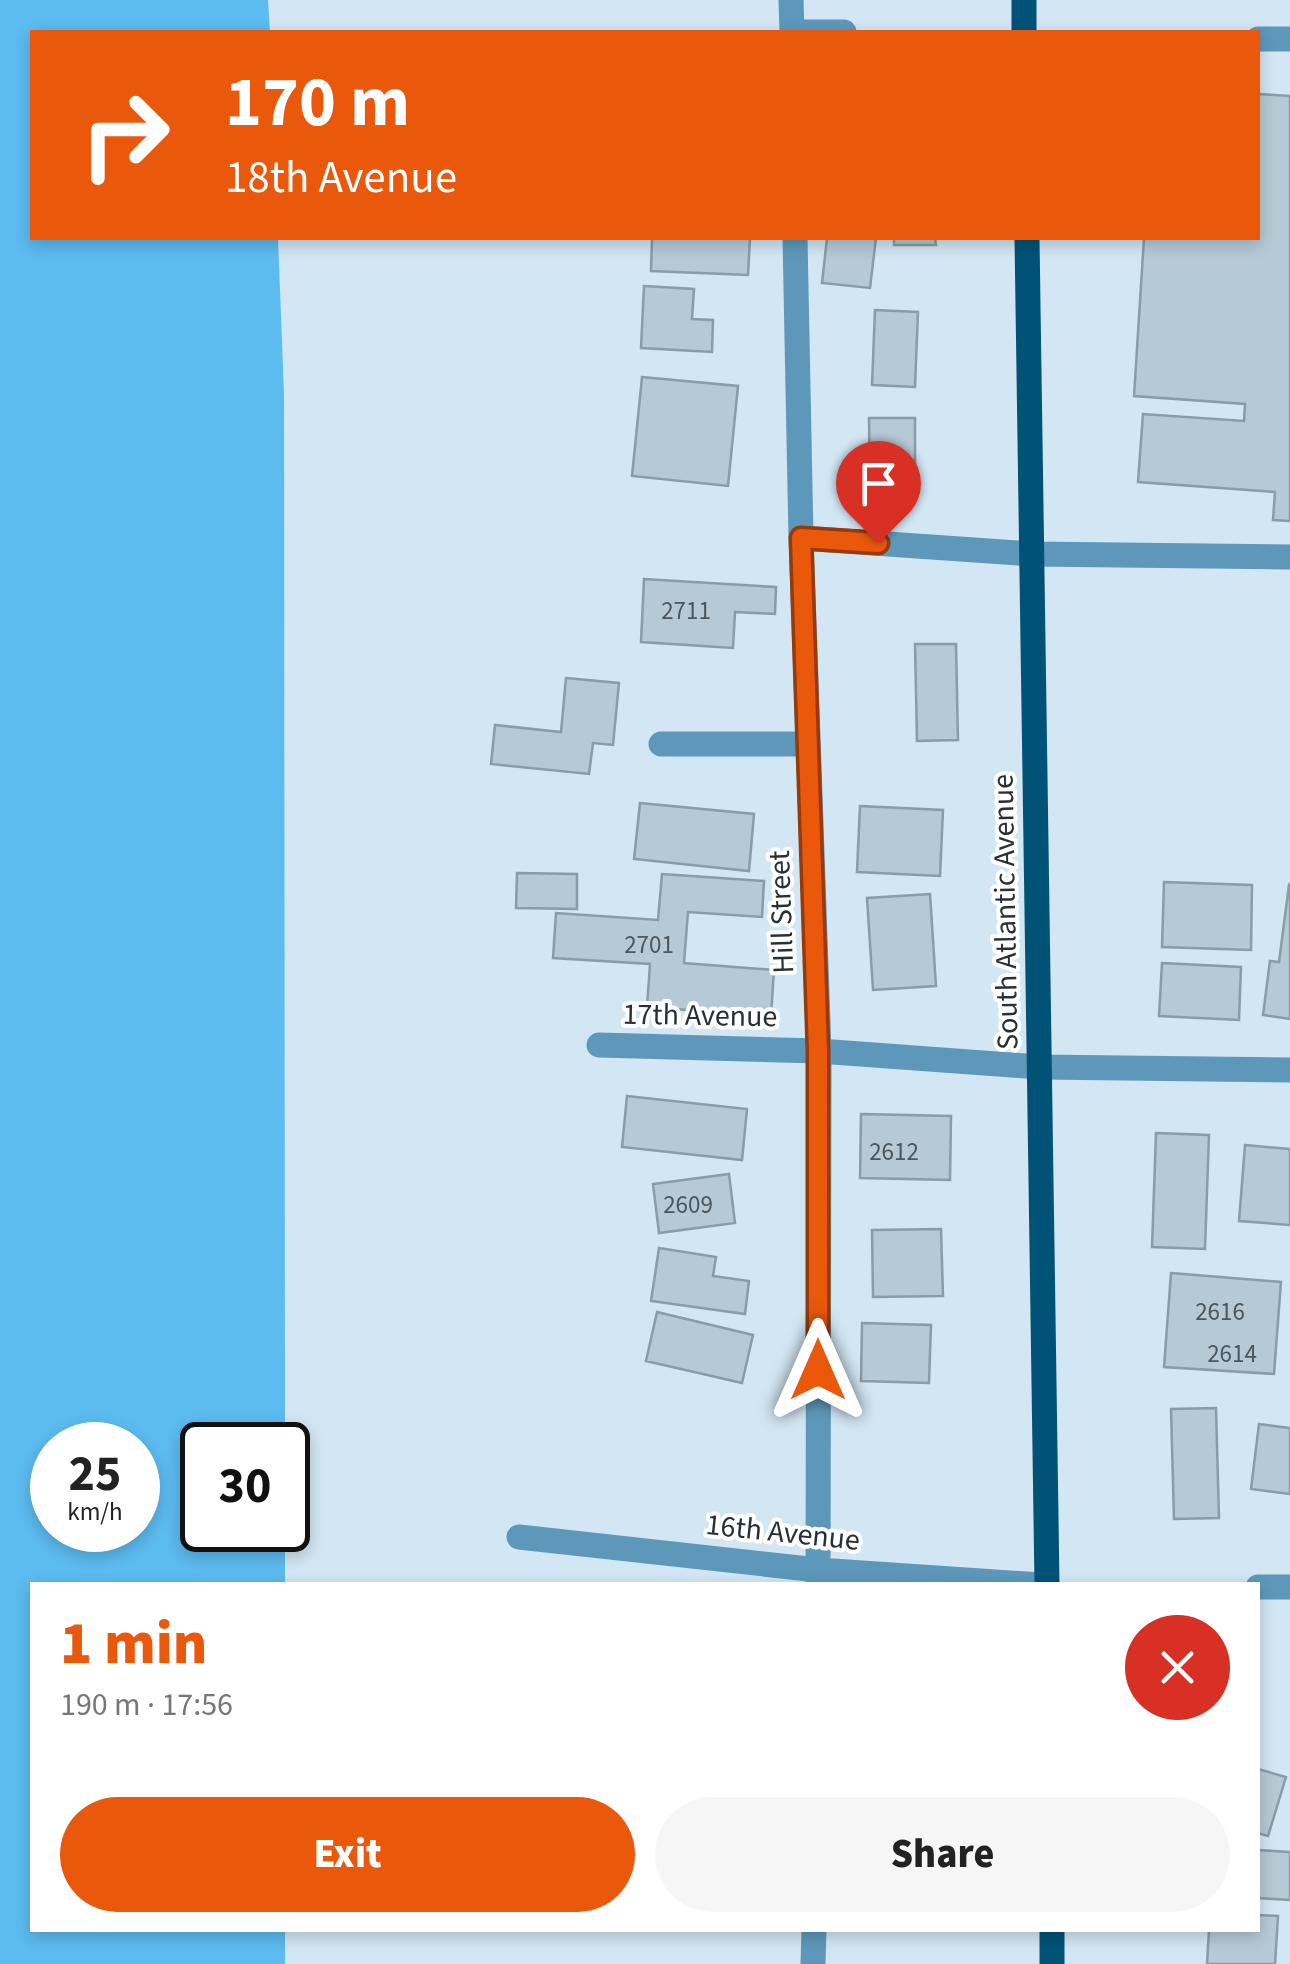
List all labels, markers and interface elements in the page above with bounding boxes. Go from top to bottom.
text: 170 m [225,53,410,153]
icon: right [60,70,190,200]
text: 18th Avenue [225,146,457,210]
pin [836,441,921,544]
icon: arrive [851,456,906,511]
house number: 2711 [661,593,711,629]
street label: South Atlantic Avenue [982,774,1029,1050]
street label: Hill Street [758,850,805,974]
house number: 2701 [624,927,674,963]
street label: 17th Avenue [622,993,778,1038]
house number: 2612 [869,1134,919,1170]
house number: 2609 [663,1187,713,1223]
house number: 2616 [1195,1294,1245,1330]
position arrow [766,1318,870,1422]
house number: 2614 [1207,1336,1257,1372]
speed limit sign: 30 [180,1422,310,1552]
text: 25 [69,1439,121,1510]
text: km/h [67,1494,123,1530]
street label: 16th Avenue [704,1503,862,1562]
text: 1 min [60,1602,207,1687]
button: close [1125,1615,1230,1720]
text: 190 m · 17:56 [60,1682,233,1728]
button: Exit [60,1797,635,1912]
button: Share [655,1797,1230,1912]

